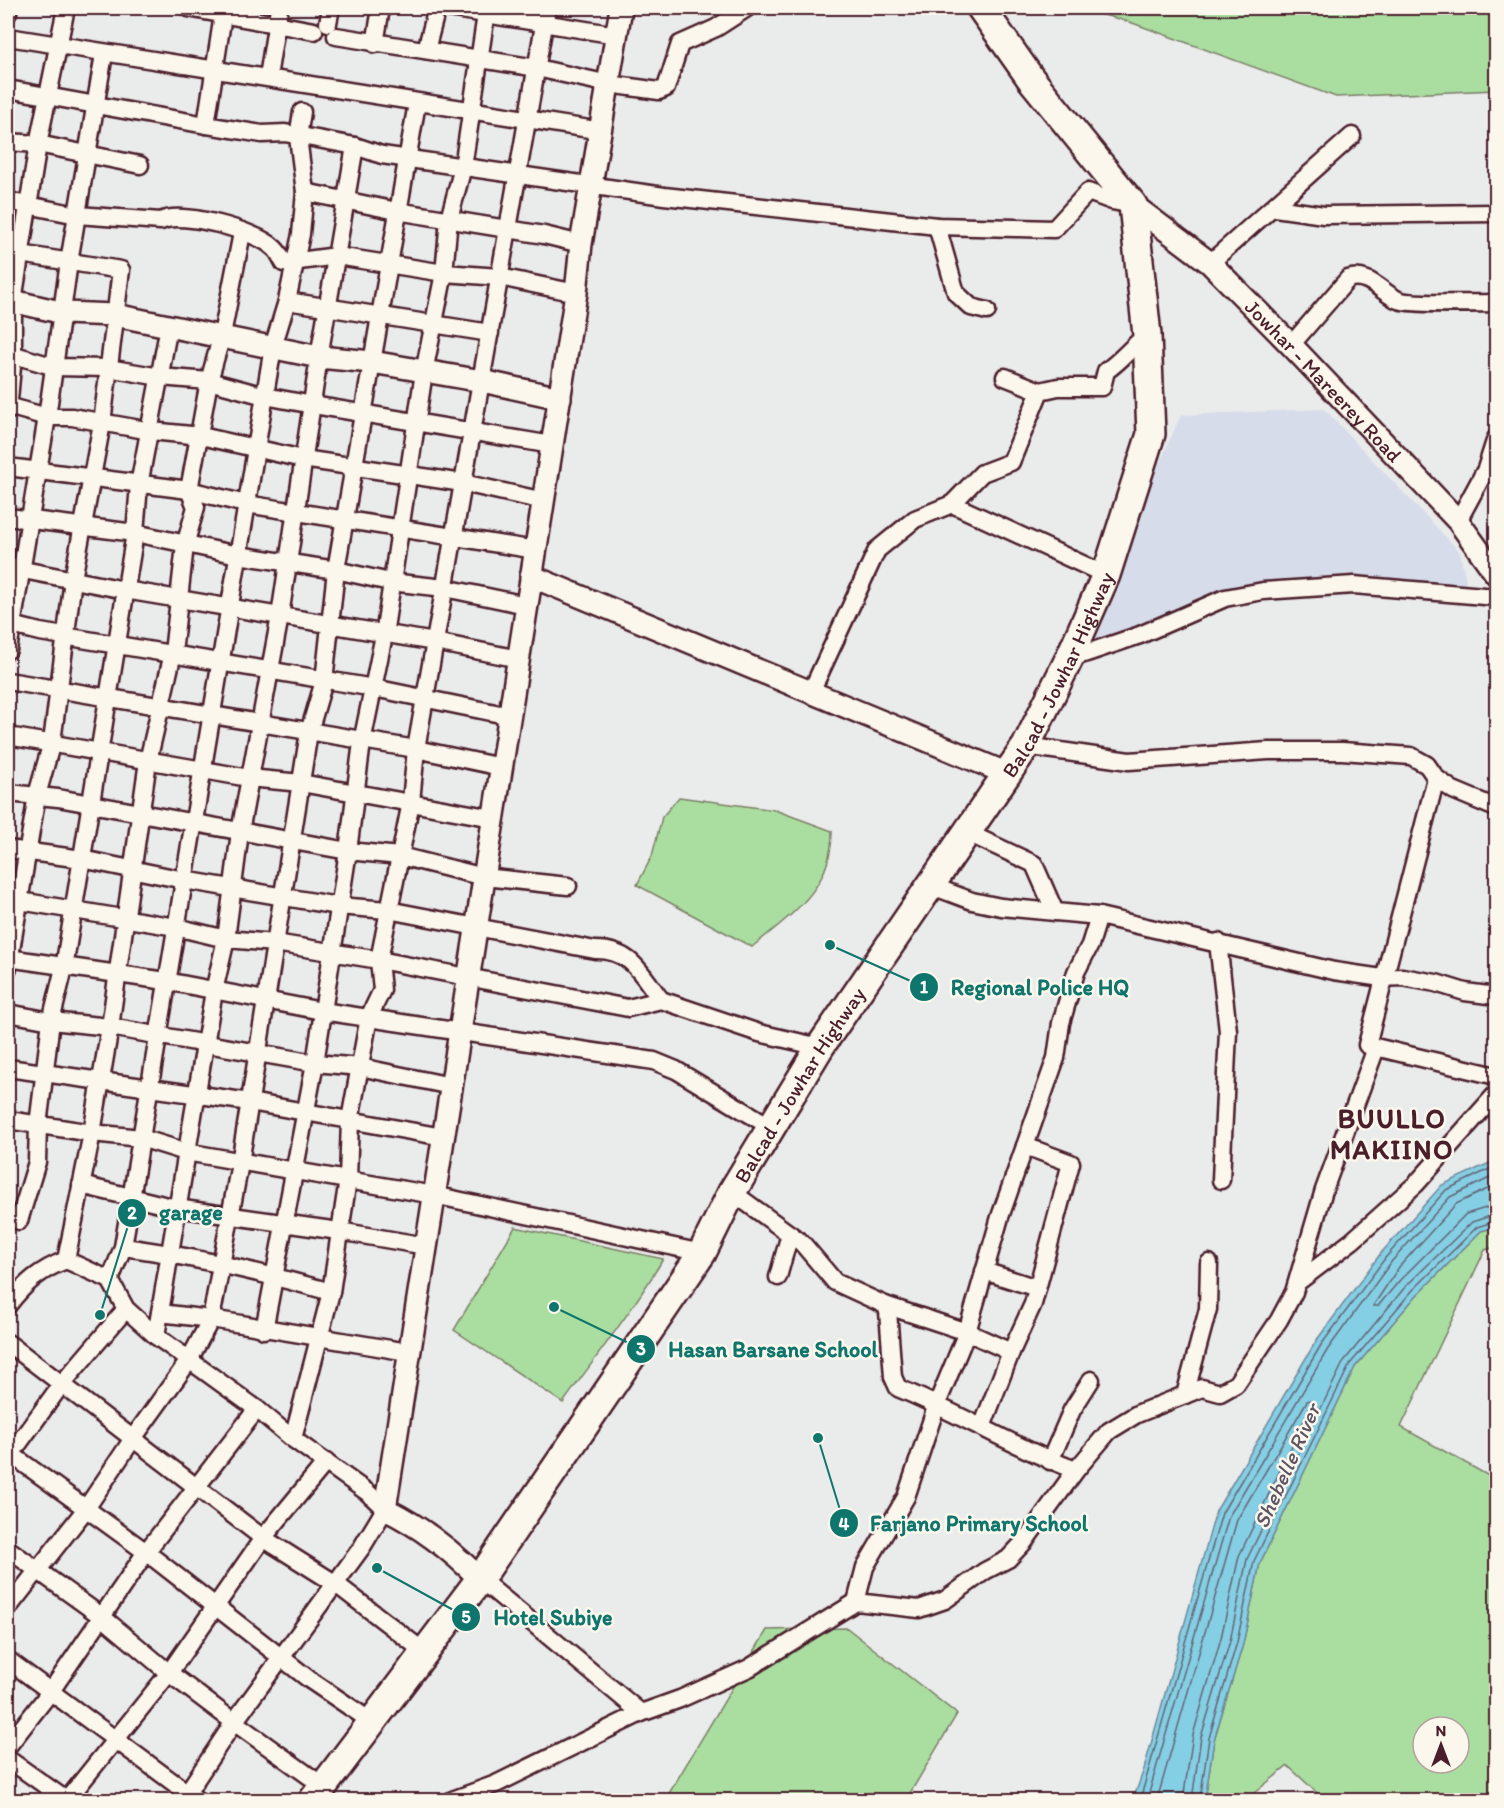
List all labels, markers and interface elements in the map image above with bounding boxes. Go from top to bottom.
street label: Jowhar - Mareerey Road [1240,294,1408,467]
street label: Balcad - Jowhar Highway [996,567,1119,782]
callout: Regional Police HQ [909,967,1141,1007]
text: Regional Police HQ [951,974,1129,1001]
text: 1 [920,976,929,998]
street label: Balcad - Jowhar Highway [728,982,870,1187]
district label: BUULLO MAKIINO [1330,1102,1454,1166]
callout: garage [117,1193,235,1233]
text: garage [159,1199,223,1226]
text: 2 [127,1202,137,1224]
callout: Hasan Barsane School [626,1329,890,1369]
text: Hasan Barsane School [668,1336,879,1363]
text: 3 [636,1338,646,1360]
water label: Shebelle River [1248,1398,1327,1532]
callout: Farjano Primary School [829,1503,1100,1543]
text: Farjano Primary School [870,1510,1089,1537]
text: 4 [839,1513,850,1535]
callout: Hotel Subiye [451,1597,624,1637]
text: Hotel Subiye [494,1604,612,1631]
text: 5 [461,1606,471,1628]
north arrow [1411,1715,1471,1775]
text: N [1436,1721,1446,1740]

